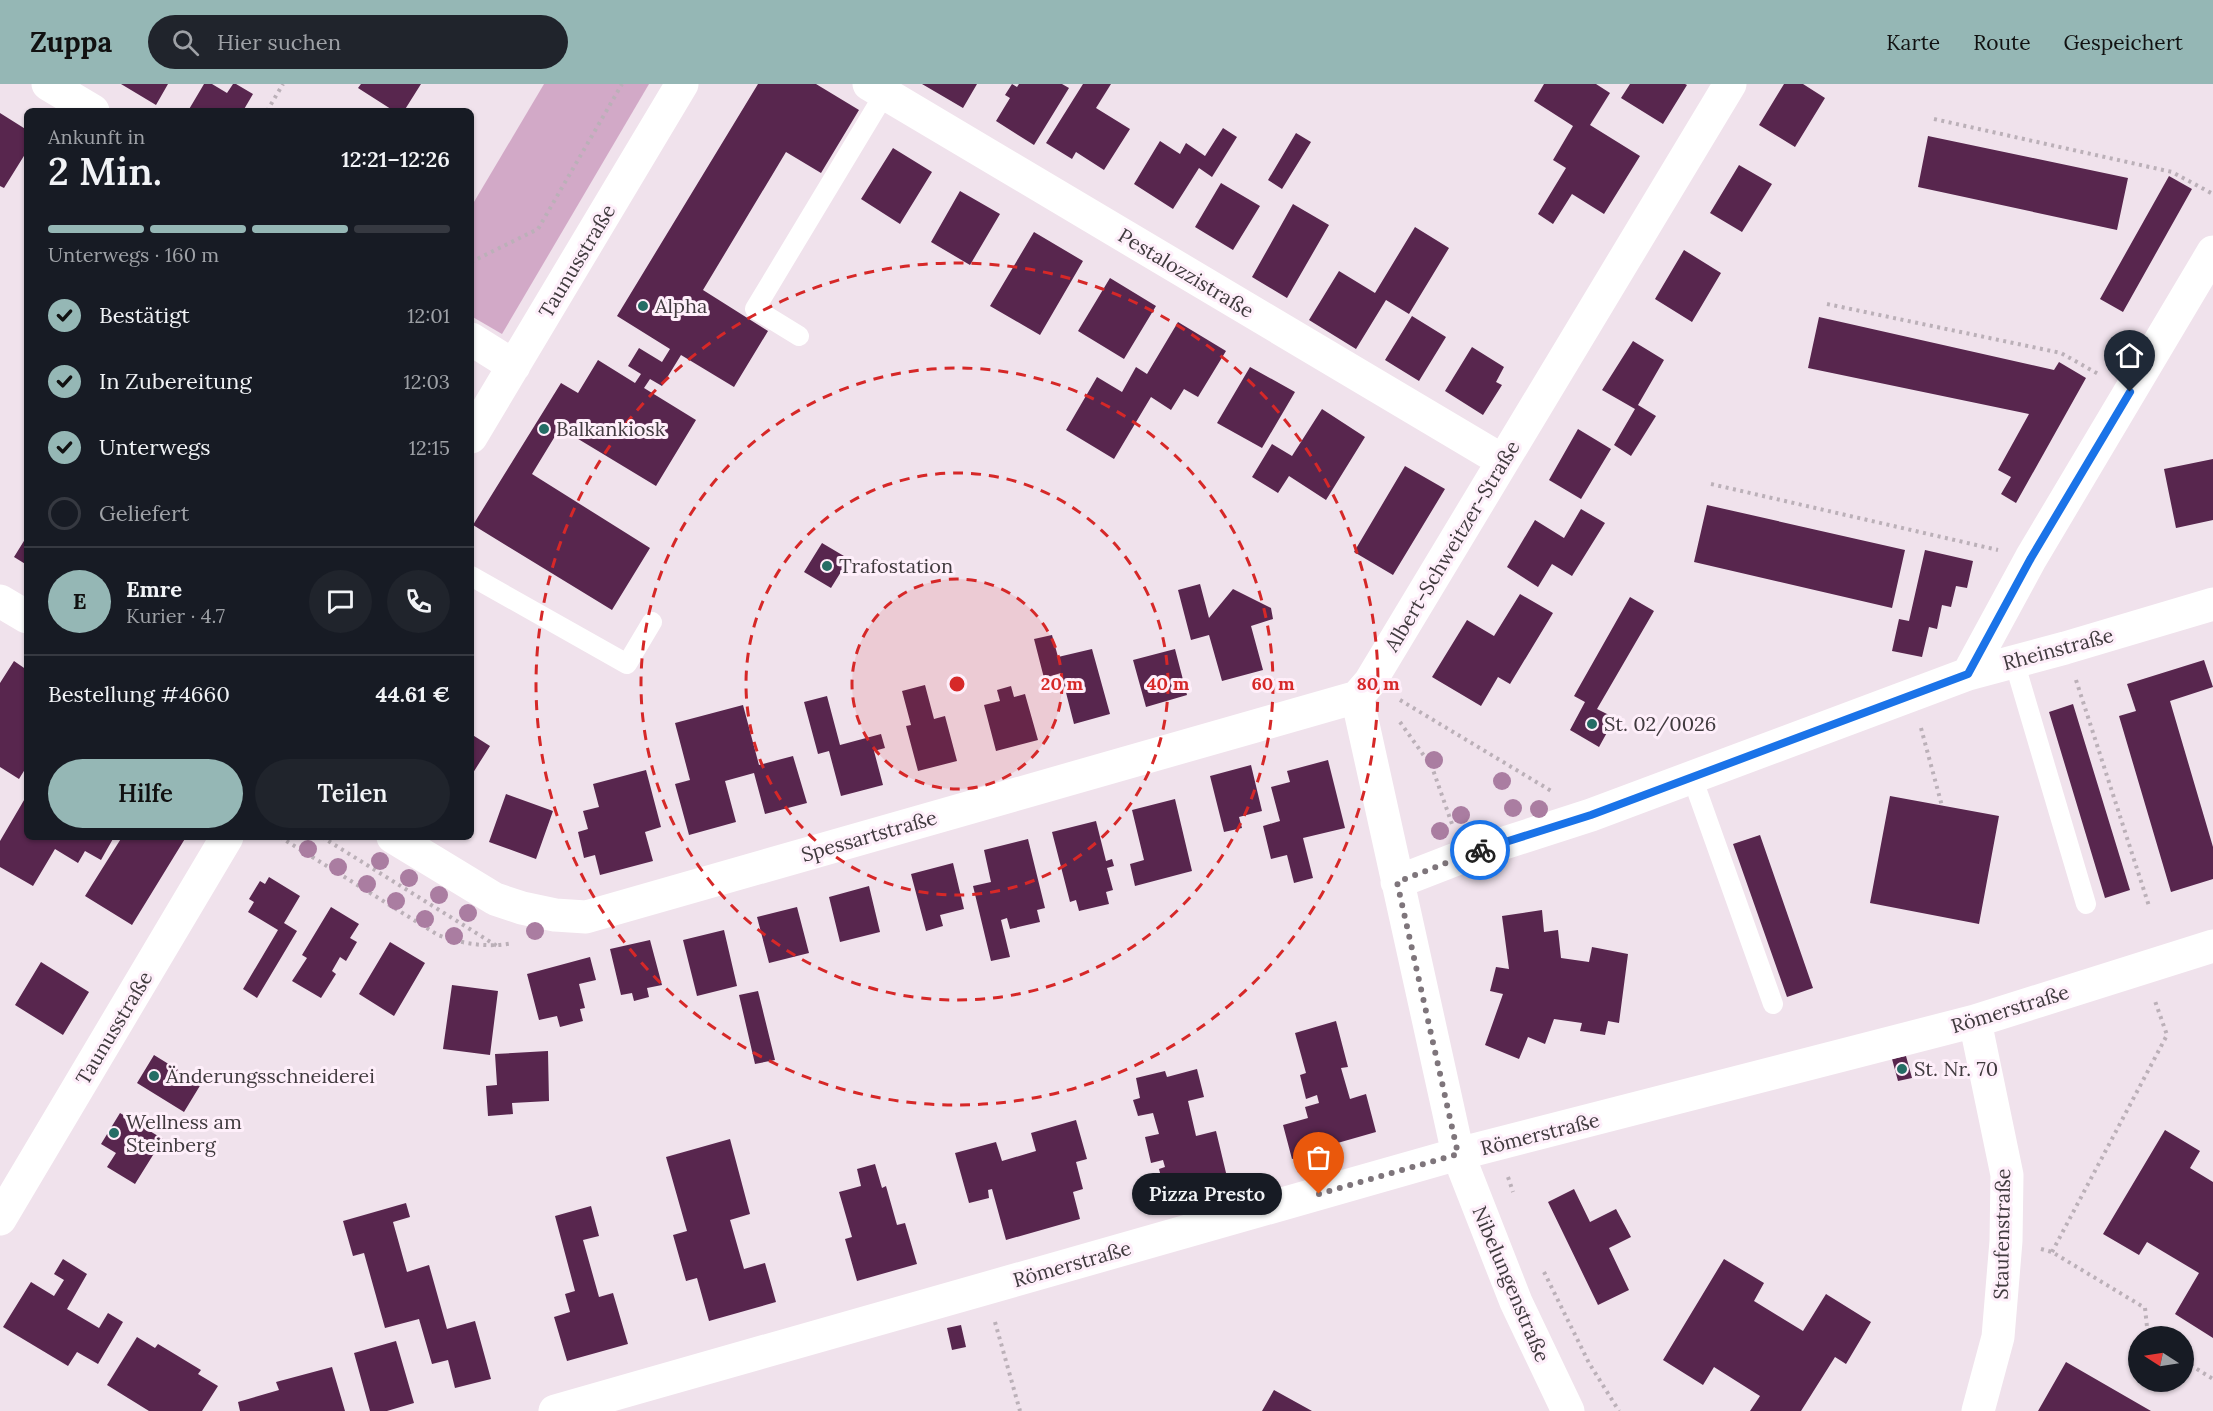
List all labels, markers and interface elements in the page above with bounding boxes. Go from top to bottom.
search box [148,15,568,69]
text: Zuppa [30,24,112,60]
icon: search [169,26,202,59]
text: Hier suchen [217,28,341,56]
text: Karte [1886,29,1940,56]
text: Route [1973,29,2031,56]
text: Gespeichert [2064,29,2183,56]
text: Ankunft in [48,124,145,149]
text: 12:21–12:26 [341,145,450,173]
text: 2 Min. [48,146,162,196]
street label: Taunusstraße [533,199,620,322]
street label: Pestalozzistraße [1114,222,1259,323]
text: Unterwegs · 160 m [48,242,219,267]
place label: Alpha [654,293,707,318]
icon: check [48,299,81,332]
marker: Alpha [636,299,650,313]
text: Bestätigt [99,301,190,329]
text: 12:01 [407,303,450,328]
pin [2104,330,2155,392]
icon: home [2113,339,2146,372]
icon: check [48,365,81,398]
text: In Zubereitung [99,367,252,395]
text: 12:03 [403,369,450,394]
place label: Balkankiosk [556,416,666,441]
marker: Balkankiosk [537,422,551,436]
icon: check [48,431,81,464]
text: Unterwegs [99,433,210,461]
text: 12:15 [409,435,450,460]
street label: Albert-Schweitzer-Straße [1378,436,1525,657]
text: Geliefert [99,499,189,527]
place label: Trafostation [839,553,953,578]
marker: Trafostation [820,559,834,573]
button: chat [309,570,372,633]
button: phone [387,570,450,633]
text: Emre [126,575,182,603]
text: E [73,587,86,615]
text: Kurier · 4.7 [126,603,225,628]
street label: Rheinstraße [2000,622,2116,675]
text: 20 m [1041,672,1084,695]
text: 40 m [1147,672,1190,695]
text: 60 m [1251,672,1295,695]
text: 80 m [1356,672,1400,695]
centre of rings [947,674,967,694]
text: Bestellung #4660 [48,680,230,708]
text: 44.61 € [375,680,450,708]
place label: St. 02/0026 [1604,711,1716,737]
marker: St. 02/0026 [1585,717,1599,731]
button: Hilfe [48,759,243,828]
button: Teilen [255,759,450,828]
street label: Spessartstraße [798,804,940,867]
courier [1450,820,1510,880]
icon: bike [1464,834,1497,867]
street label: Taunusstraße [70,966,157,1089]
street label: Römerstraße [1948,979,2072,1038]
place label: St. Nr. 70 [1914,1056,1998,1081]
marker: St. Nr. 70 [1895,1062,1909,1076]
place label: Änderungsschneiderei [165,1063,375,1088]
marker: Änderungsschneiderei [147,1069,161,1083]
street label: Römerstraße [1478,1107,1602,1160]
place label: Wellness am Steinberg [126,1109,242,1157]
marker: Wellness am Steinberg [107,1126,121,1140]
pin [1293,1132,1344,1194]
icon: bag [1302,1141,1335,1174]
street label: Staufenstraße [1988,1168,2015,1300]
callout: Pizza Presto [1133,1173,1283,1215]
text: Pizza Presto [1149,1181,1265,1206]
street label: Nibelungenstraße [1467,1202,1556,1366]
street label: Römerstraße [1010,1235,1134,1292]
north arrow [2128,1326,2194,1392]
map controls [2128,1326,2194,1392]

